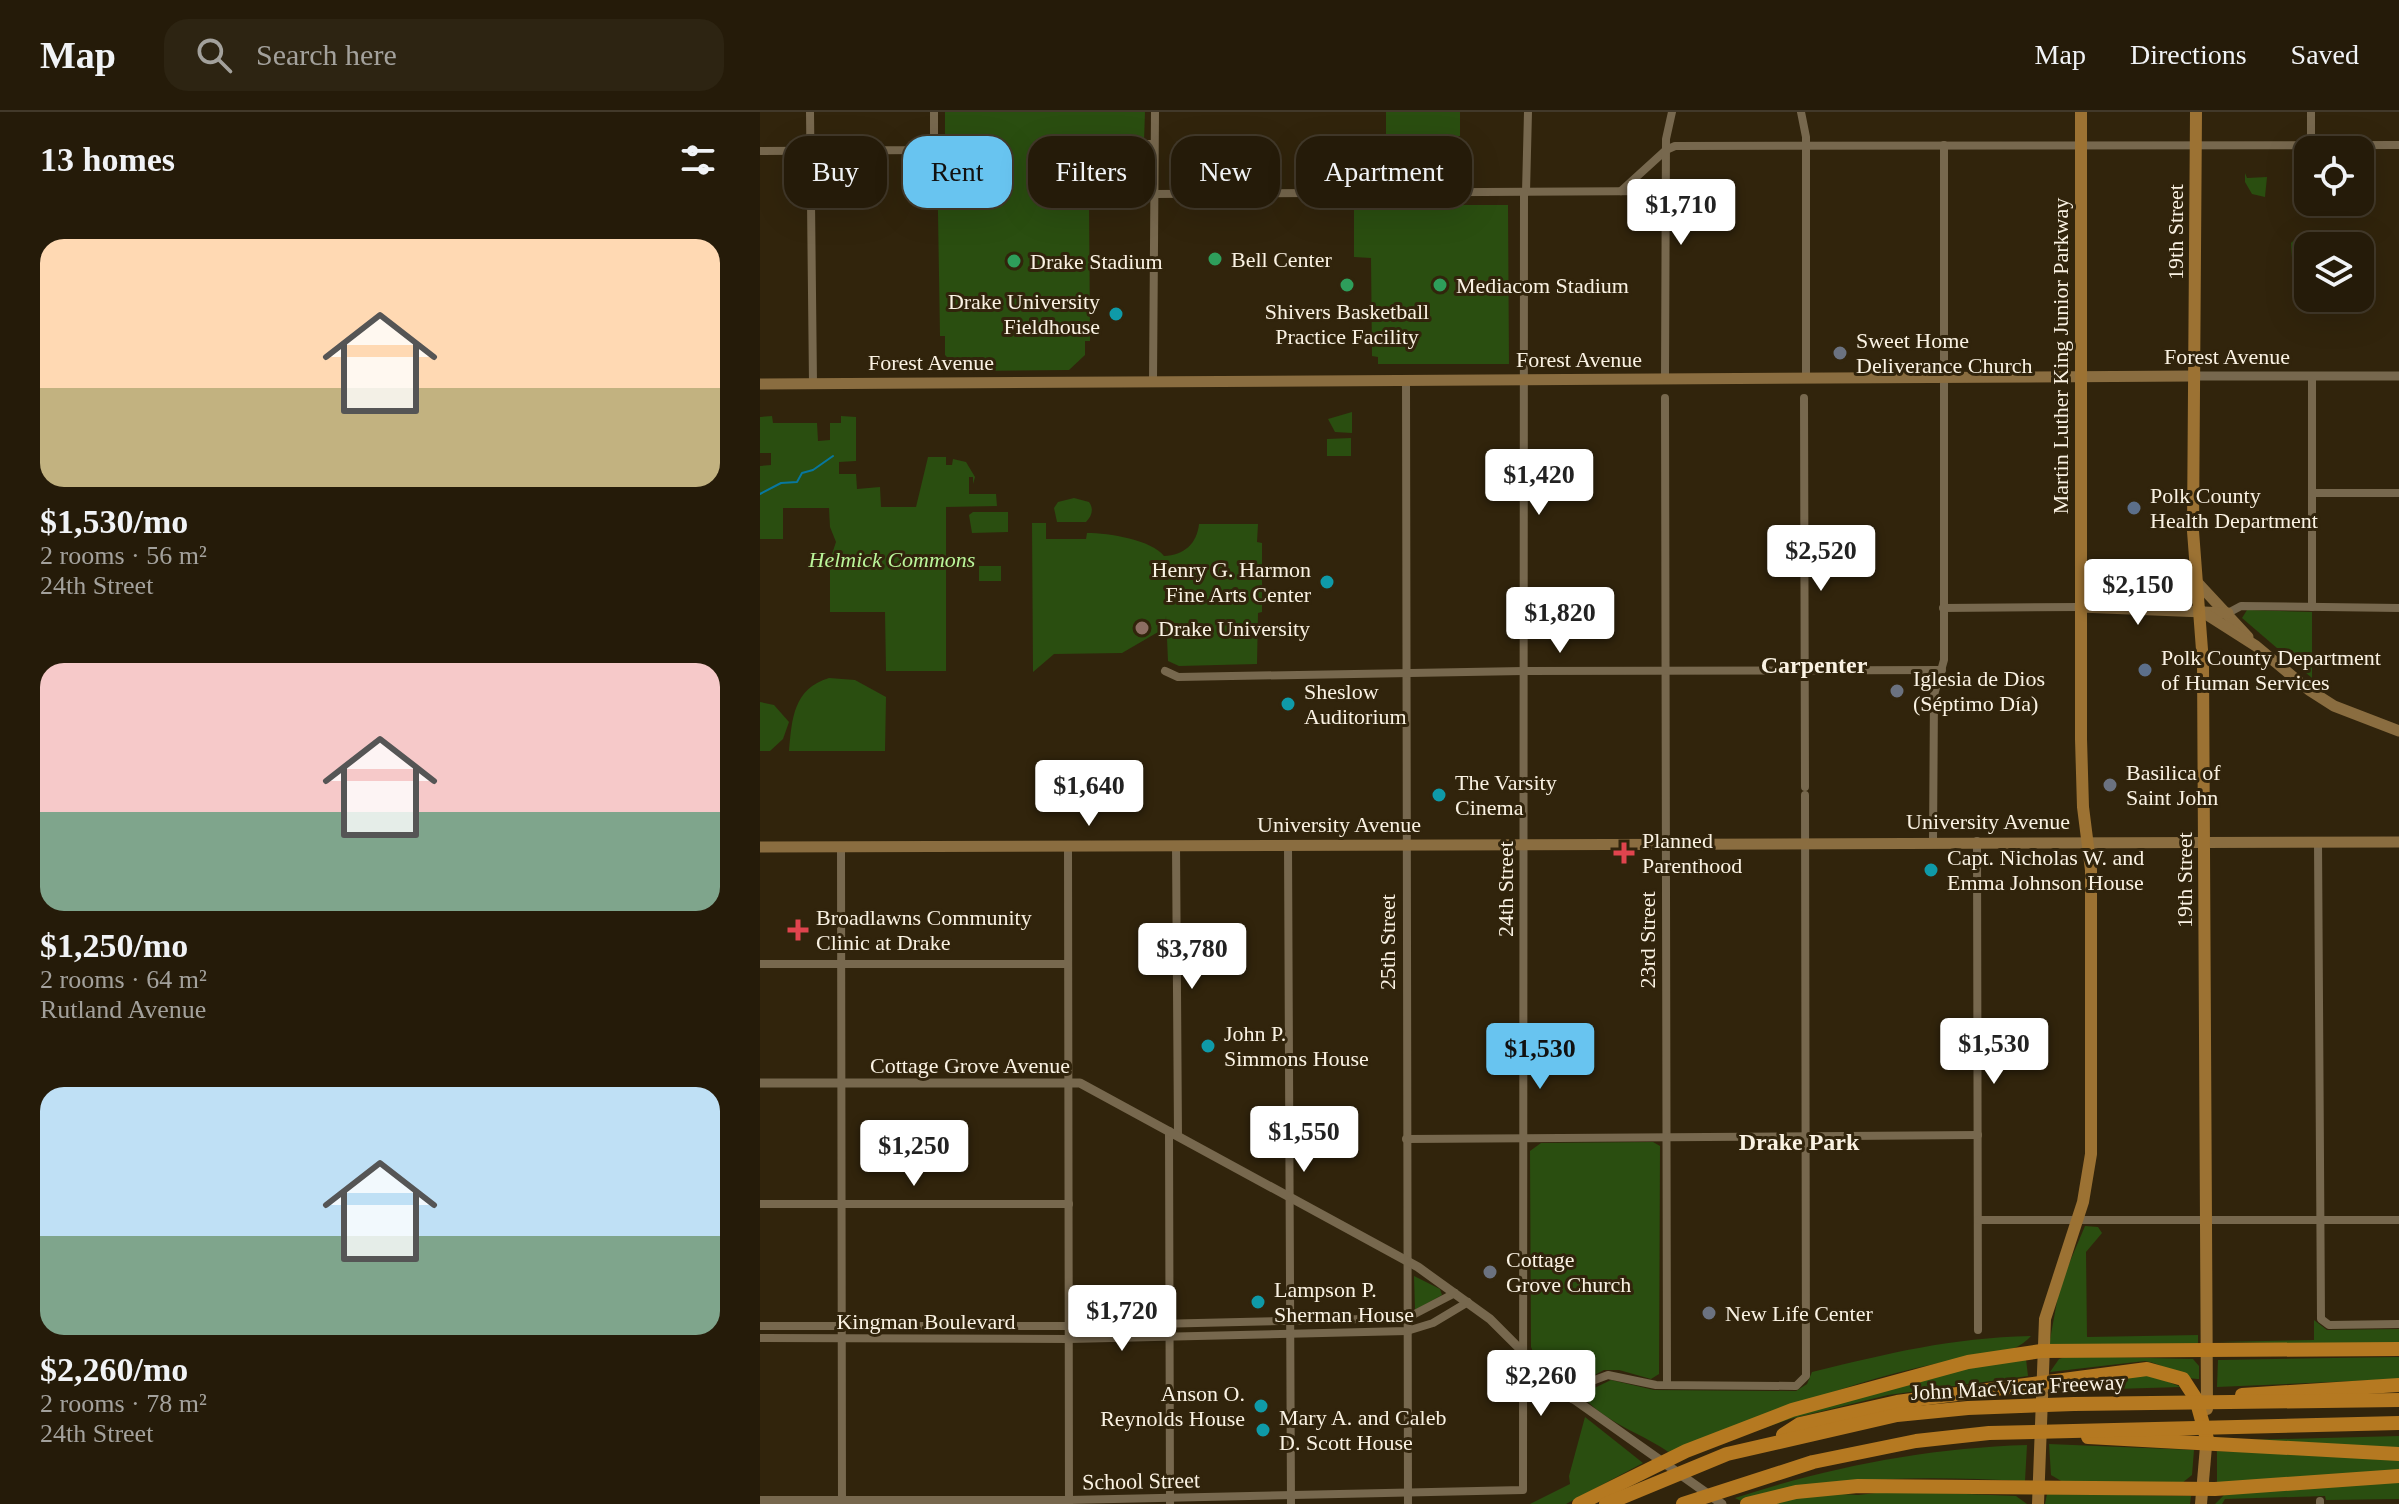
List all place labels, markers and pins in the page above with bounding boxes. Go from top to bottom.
pin: $1,710 [1616,179,1746,247]
place label: Bell Center [1231,247,1332,272]
place label: Drake Stadium [1030,249,1163,274]
marker: Bell Center [1206,250,1224,268]
marker: Drake Stadium [1005,252,1023,270]
place label: Mediacom Stadium [1456,273,1629,298]
marker: Shivers Basketball Practice Facility [1338,276,1356,294]
marker: Mediacom Stadium [1431,276,1449,294]
place label: Drake University Fieldhouse [948,289,1100,339]
place label: Shivers Basketball Practice Facility [1265,299,1429,349]
marker: Drake University Fieldhouse [1107,305,1125,323]
place label: Sweet Home Deliverance Church [1856,328,2033,378]
marker: Sweet Home Deliverance Church [1831,344,1849,362]
pin: $1,420 [1474,449,1604,517]
place label: Polk County Health Department [2150,483,2318,533]
marker: Polk County Health Department [2125,499,2143,517]
pin: $2,520 [1756,525,1886,593]
place label: Henry G. Harmon Fine Arts Center [1152,557,1312,607]
pin: $2,150 [2073,559,2203,627]
marker: Henry G. Harmon Fine Arts Center [1318,573,1336,591]
pin: $1,820 [1495,587,1625,655]
place label: Drake University [1158,616,1310,641]
marker: Drake University [1133,619,1151,637]
place label: Polk County Department of Human Services [2161,645,2381,695]
marker: Polk County Department of Human Services [2136,661,2154,679]
place label: Iglesia de Dios (Séptimo Día) [1913,666,2045,716]
place label: Sheslow Auditorium [1304,679,1407,729]
marker: Iglesia de Dios (Séptimo Día) [1888,682,1906,700]
marker: Sheslow Auditorium [1279,695,1297,713]
pin: $1,640 [1024,760,1154,828]
place label: Basilica of Saint John [2126,760,2221,810]
place label: The Varsity Cinema [1455,770,1557,820]
marker: Basilica of Saint John [2101,776,2119,794]
marker: The Varsity Cinema [1430,786,1448,804]
place label: Planned Parenthood [1642,828,1742,878]
marker: Planned Parenthood [1613,842,1635,864]
place label: Capt. Nicholas W. and Emma Johnson House [1947,845,2144,895]
marker: Capt. Nicholas W. and Emma Johnson House [1922,861,1940,879]
place label: Broadlawns Community Clinic at Drake [816,905,1032,955]
marker: Broadlawns Community Clinic at Drake [787,919,809,941]
pin: $3,780 [1127,923,1257,991]
pin: $1,530 [1929,1018,2059,1086]
place label: John P. Simmons House [1224,1021,1369,1071]
pin: $1,530 [1475,1023,1605,1091]
marker: John P. Simmons House [1199,1037,1217,1055]
pin: $1,550 [1239,1106,1369,1174]
pin: $1,250 [849,1120,979,1188]
place label: Cottage Grove Church [1506,1247,1631,1297]
marker: Cottage Grove Church [1481,1263,1499,1281]
place label: Lampson P. Sherman House [1274,1277,1414,1327]
pin: $1,720 [1057,1285,1187,1353]
marker: Lampson P. Sherman House [1249,1293,1267,1311]
place label: New Life Center [1725,1301,1873,1326]
marker: New Life Center [1700,1304,1718,1322]
pin: $2,260 [1476,1350,1606,1418]
place label: Anson O. Reynolds House [1100,1381,1245,1431]
marker: Anson O. Reynolds House [1252,1397,1270,1415]
place label: Mary A. and Caleb D. Scott House [1279,1405,1446,1455]
marker: Mary A. and Caleb D. Scott House [1254,1421,1272,1439]

